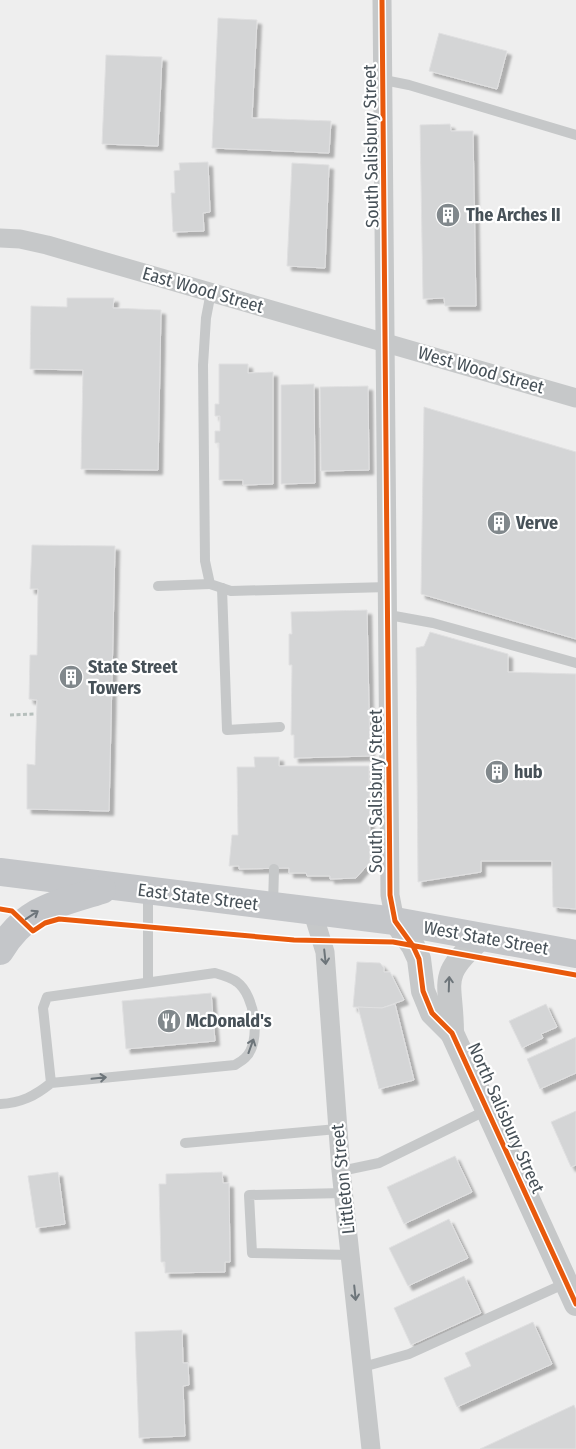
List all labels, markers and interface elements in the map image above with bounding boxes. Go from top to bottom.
street label: South Salisbury Street [359,64,383,228]
building icon: The Arches II [435,202,461,228]
place label: The Arches II [466,204,561,226]
street label: East Wood Street [140,262,266,318]
street label: West Wood Street [415,341,547,399]
building icon: Verve [486,510,512,536]
place label: Verve [515,512,558,534]
place label: State Street Towers [88,656,178,699]
building icon: State Street Towers [58,664,84,690]
street label: South Salisbury Street [365,709,387,873]
building icon: hub [484,759,510,785]
place label: hub [514,761,543,783]
street label: East State Street [136,879,260,915]
one-way arrow [25,910,39,920]
street label: West State Street [422,916,550,960]
one-way arrow [320,949,330,965]
one-way arrow [444,977,454,993]
restaurant icon: McDonald's [156,1008,182,1034]
place label: McDonald's [186,1010,272,1032]
one-way arrow [247,1039,256,1054]
street label: North Salisbury Street [463,1039,549,1197]
one-way arrow [91,1073,107,1083]
street label: Littleton Street [326,1123,360,1235]
one-way arrow [350,1285,360,1301]

